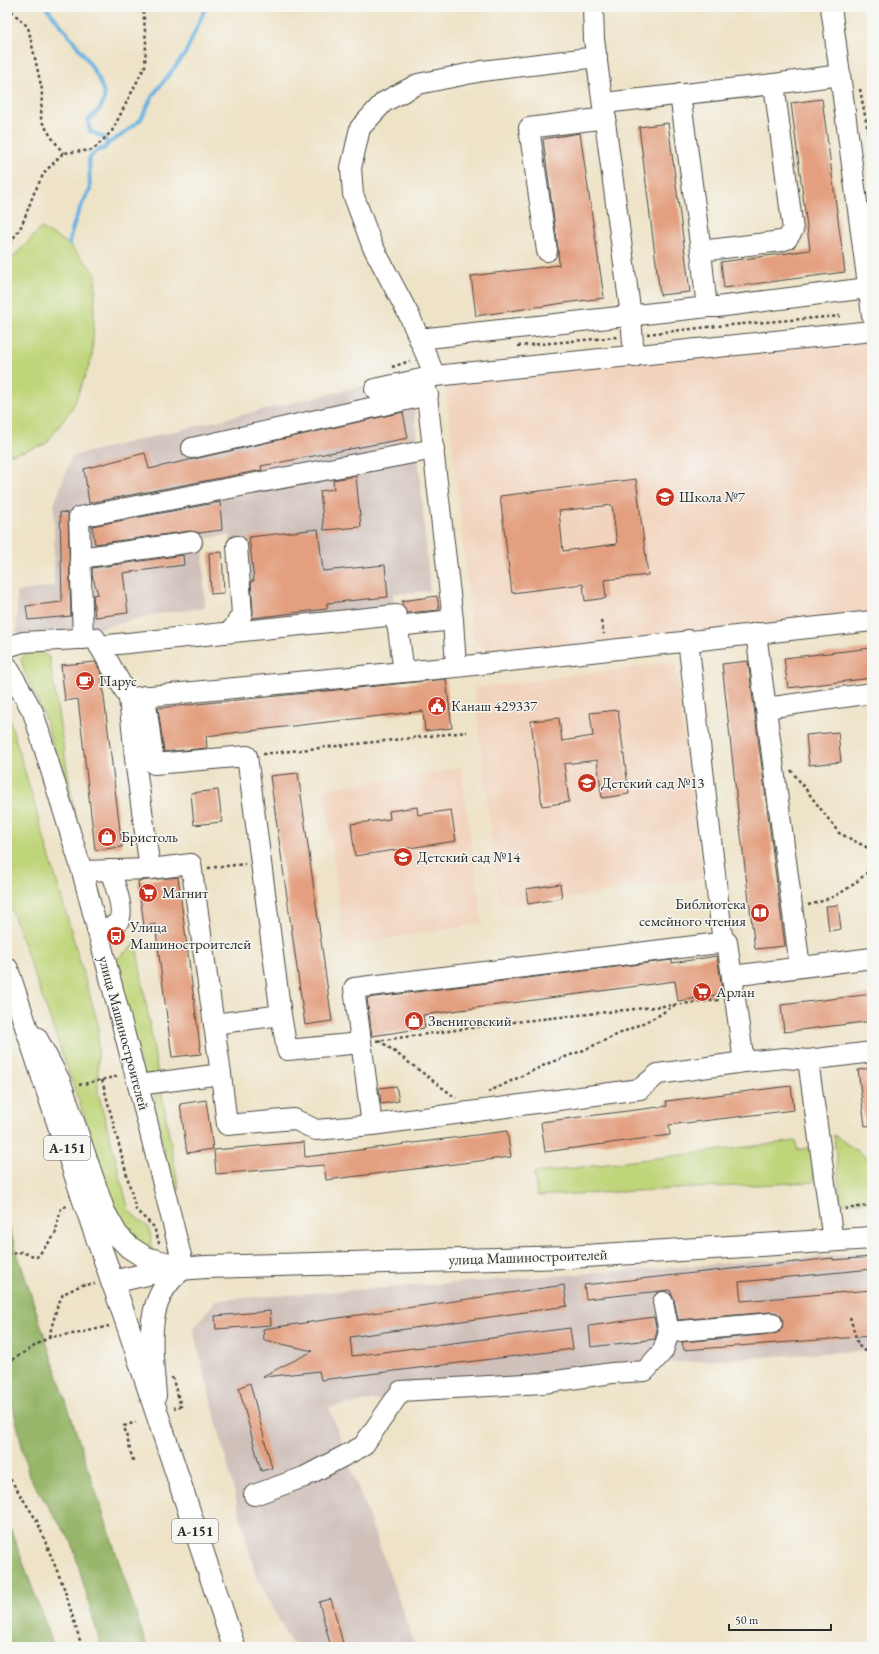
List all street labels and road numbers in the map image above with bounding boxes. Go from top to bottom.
street label: улица Машиностроителей [95,954,154,1112]
road number: А-151 [44,1136,90,1160]
street label: улица Машиностроителей [448,1244,608,1269]
road number: А-151 [172,1519,218,1543]

